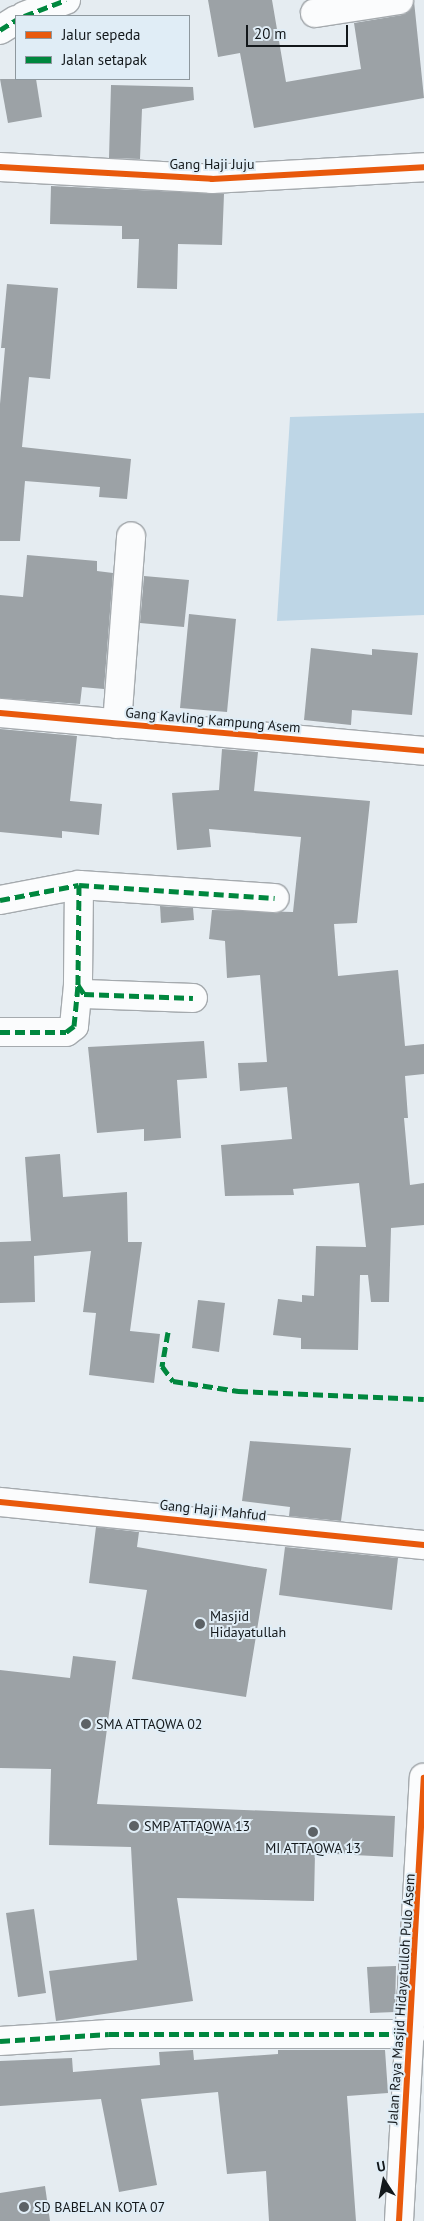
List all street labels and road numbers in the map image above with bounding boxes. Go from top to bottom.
street label: Gang Haji Juju [170,156,254,172]
street label: Gang Kavling Kampung Asem [125,704,301,736]
street label: Gang Haji Mahfud [159,1496,267,1524]
street label: Jalan Raya Masjid Hidayatulloh Pulo Asem [384,1873,418,2125]

